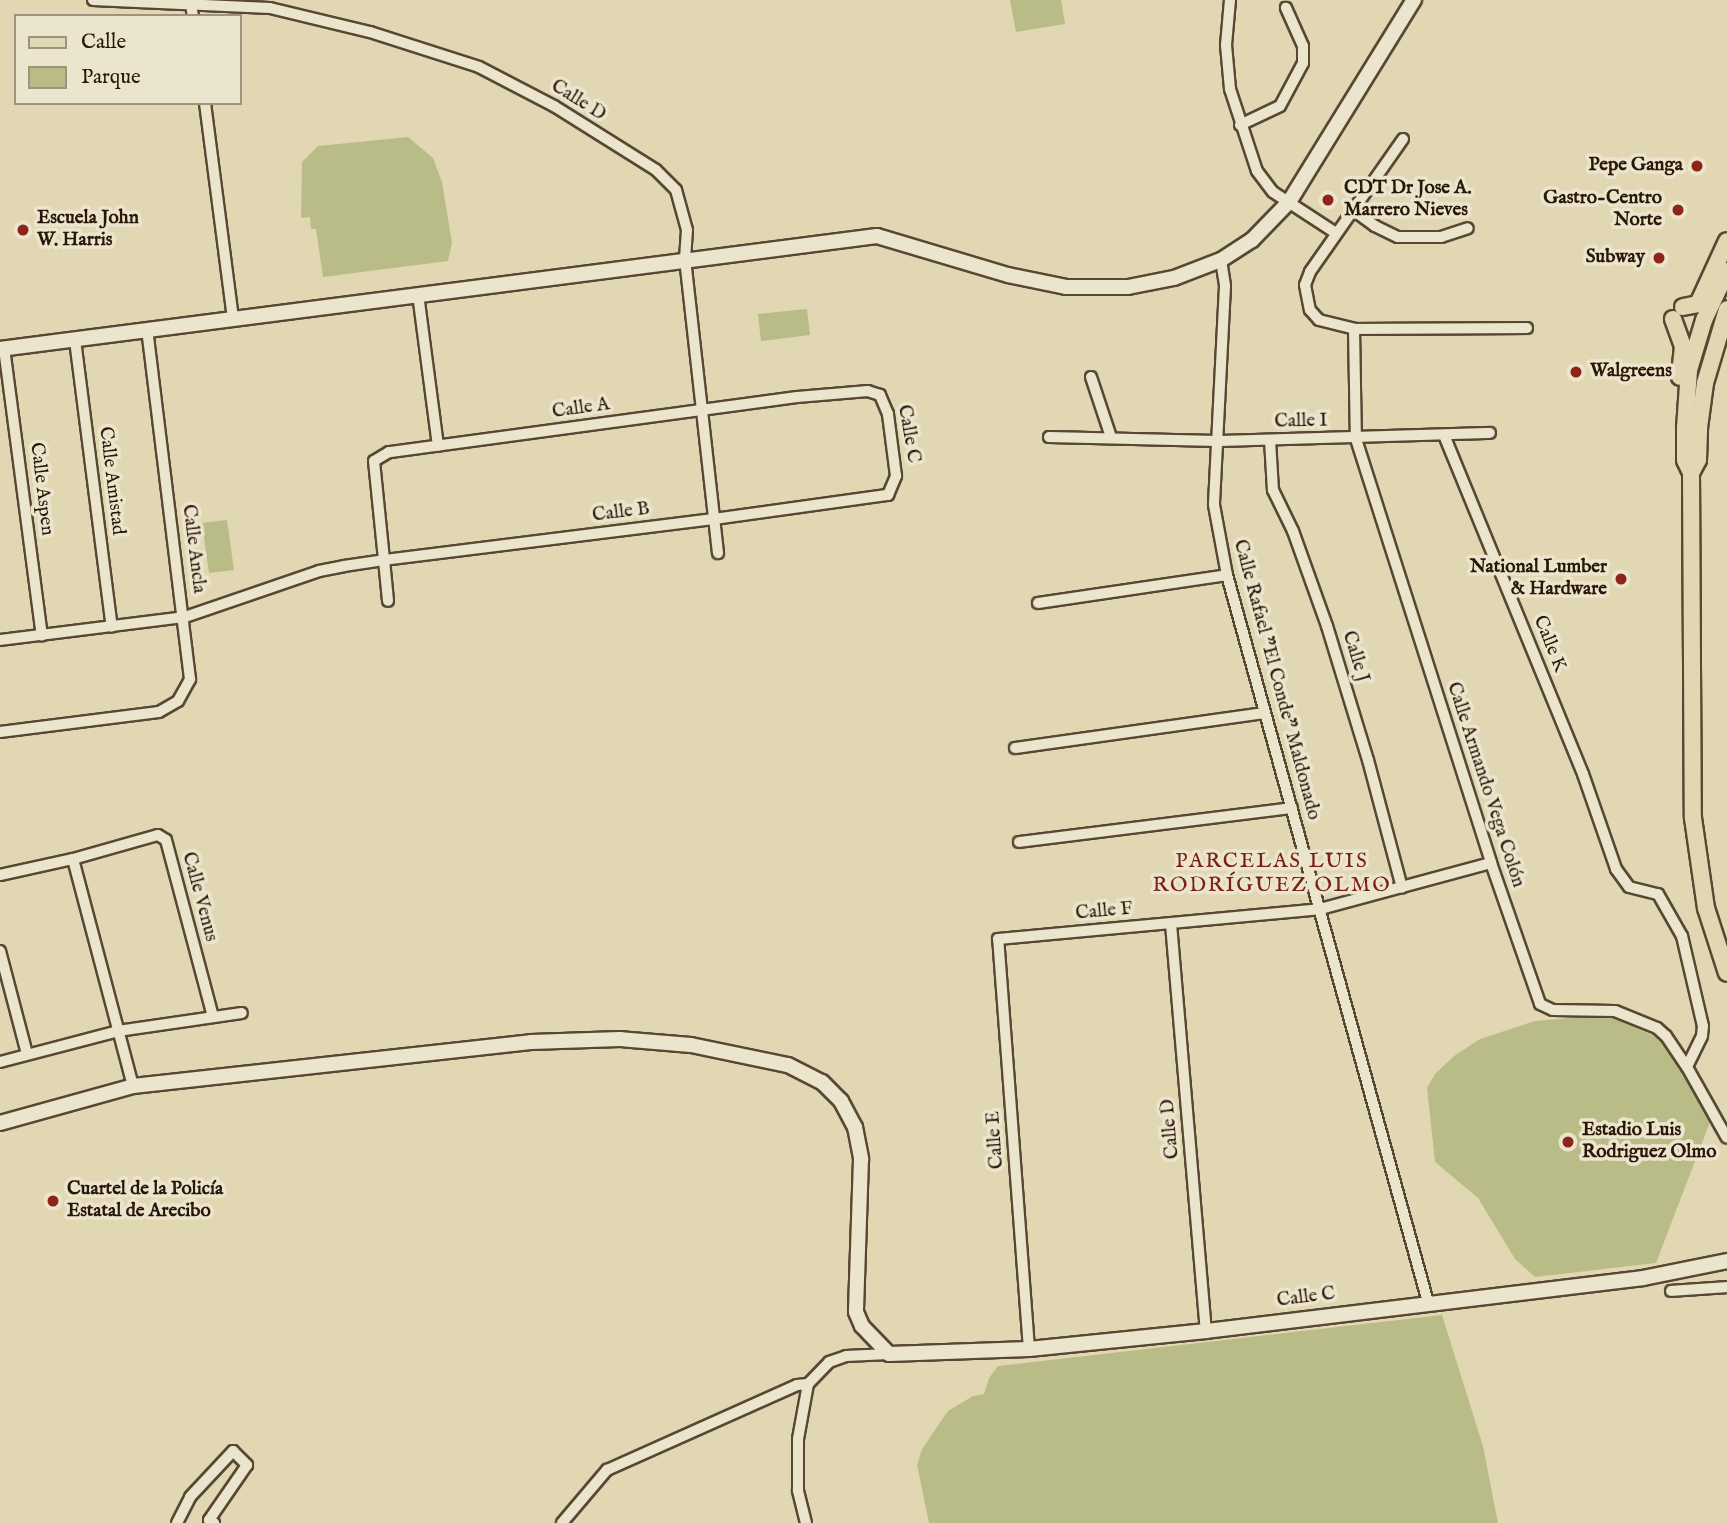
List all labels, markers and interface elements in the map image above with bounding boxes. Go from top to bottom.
legend [14,14,242,105]
text: Calle [81,29,126,56]
text: Parque [81,64,141,91]
street label: Calle D [546,75,610,127]
place label: Pepe Ganga [1588,155,1683,177]
marker: Pepe Ganga [1689,158,1705,174]
place label: CDT Dr Jose A. Marrero Nieves [1344,178,1472,222]
place label: Gastro-Centro Norte [1543,188,1662,232]
marker: CDT Dr Jose A. Marrero Nieves [1318,190,1338,210]
marker: Gastro-Centro Norte [1668,200,1688,220]
place label: Escuela John W. Harris [37,208,139,252]
marker: Escuela John W. Harris [15,222,31,238]
place label: Subway [1586,247,1645,269]
marker: Subway [1651,250,1667,266]
place label: Walgreens [1590,361,1672,383]
marker: Walgreens [1568,364,1584,380]
street label: Calle A [551,394,611,424]
street label: Calle C [892,403,924,465]
street label: Calle I [1274,410,1328,434]
street label: Calle Amistad [93,425,129,537]
street label: Calle Aspen [24,441,58,537]
street label: Calle B [591,498,651,528]
street label: Calle Ancla [176,503,210,595]
street label: Calle Rafael "El Conde" Maldonado [1228,537,1324,823]
place label: National Lumber & Hardware [1470,557,1607,601]
marker: National Lumber & Hardware [1613,571,1629,587]
street label: Calle K [1527,613,1571,675]
street label: Calle J [1336,628,1374,686]
street label: Calle Armando Vega Colón [1441,680,1529,890]
district label: PARCELAS LUIS RODRÍGUEZ OLMO [1154,849,1390,899]
street label: Calle Venus [176,850,222,944]
street label: Calle F [1075,898,1133,926]
street label: Calle D [1157,1098,1185,1160]
street label: Calle E [983,1110,1009,1170]
place label: Estadio Luis Rodriguez Olmo [1582,1120,1716,1164]
marker: Estadio Luis Rodriguez Olmo [1560,1134,1576,1150]
place label: Cuartel de la Policía Estatal de Arecibo [67,1179,223,1223]
marker: Cuartel de la Policía Estatal de Arecibo [45,1193,61,1209]
street label: Calle C [1276,1283,1336,1313]

